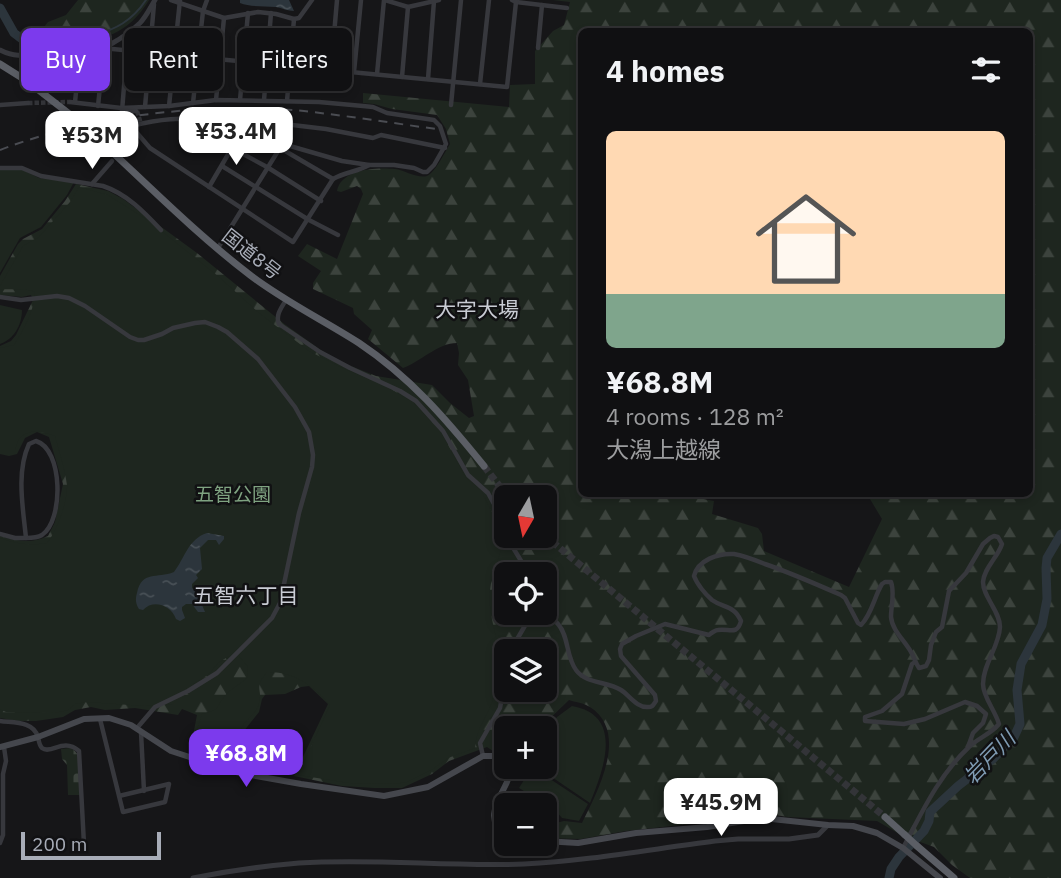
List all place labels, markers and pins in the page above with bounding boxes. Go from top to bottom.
pin: ¥53.4M [179,108,293,167]
pin: ¥53M [51,111,133,171]
pin: ¥68.8M [189,730,303,789]
pin: ¥45.9M [664,778,778,838]

